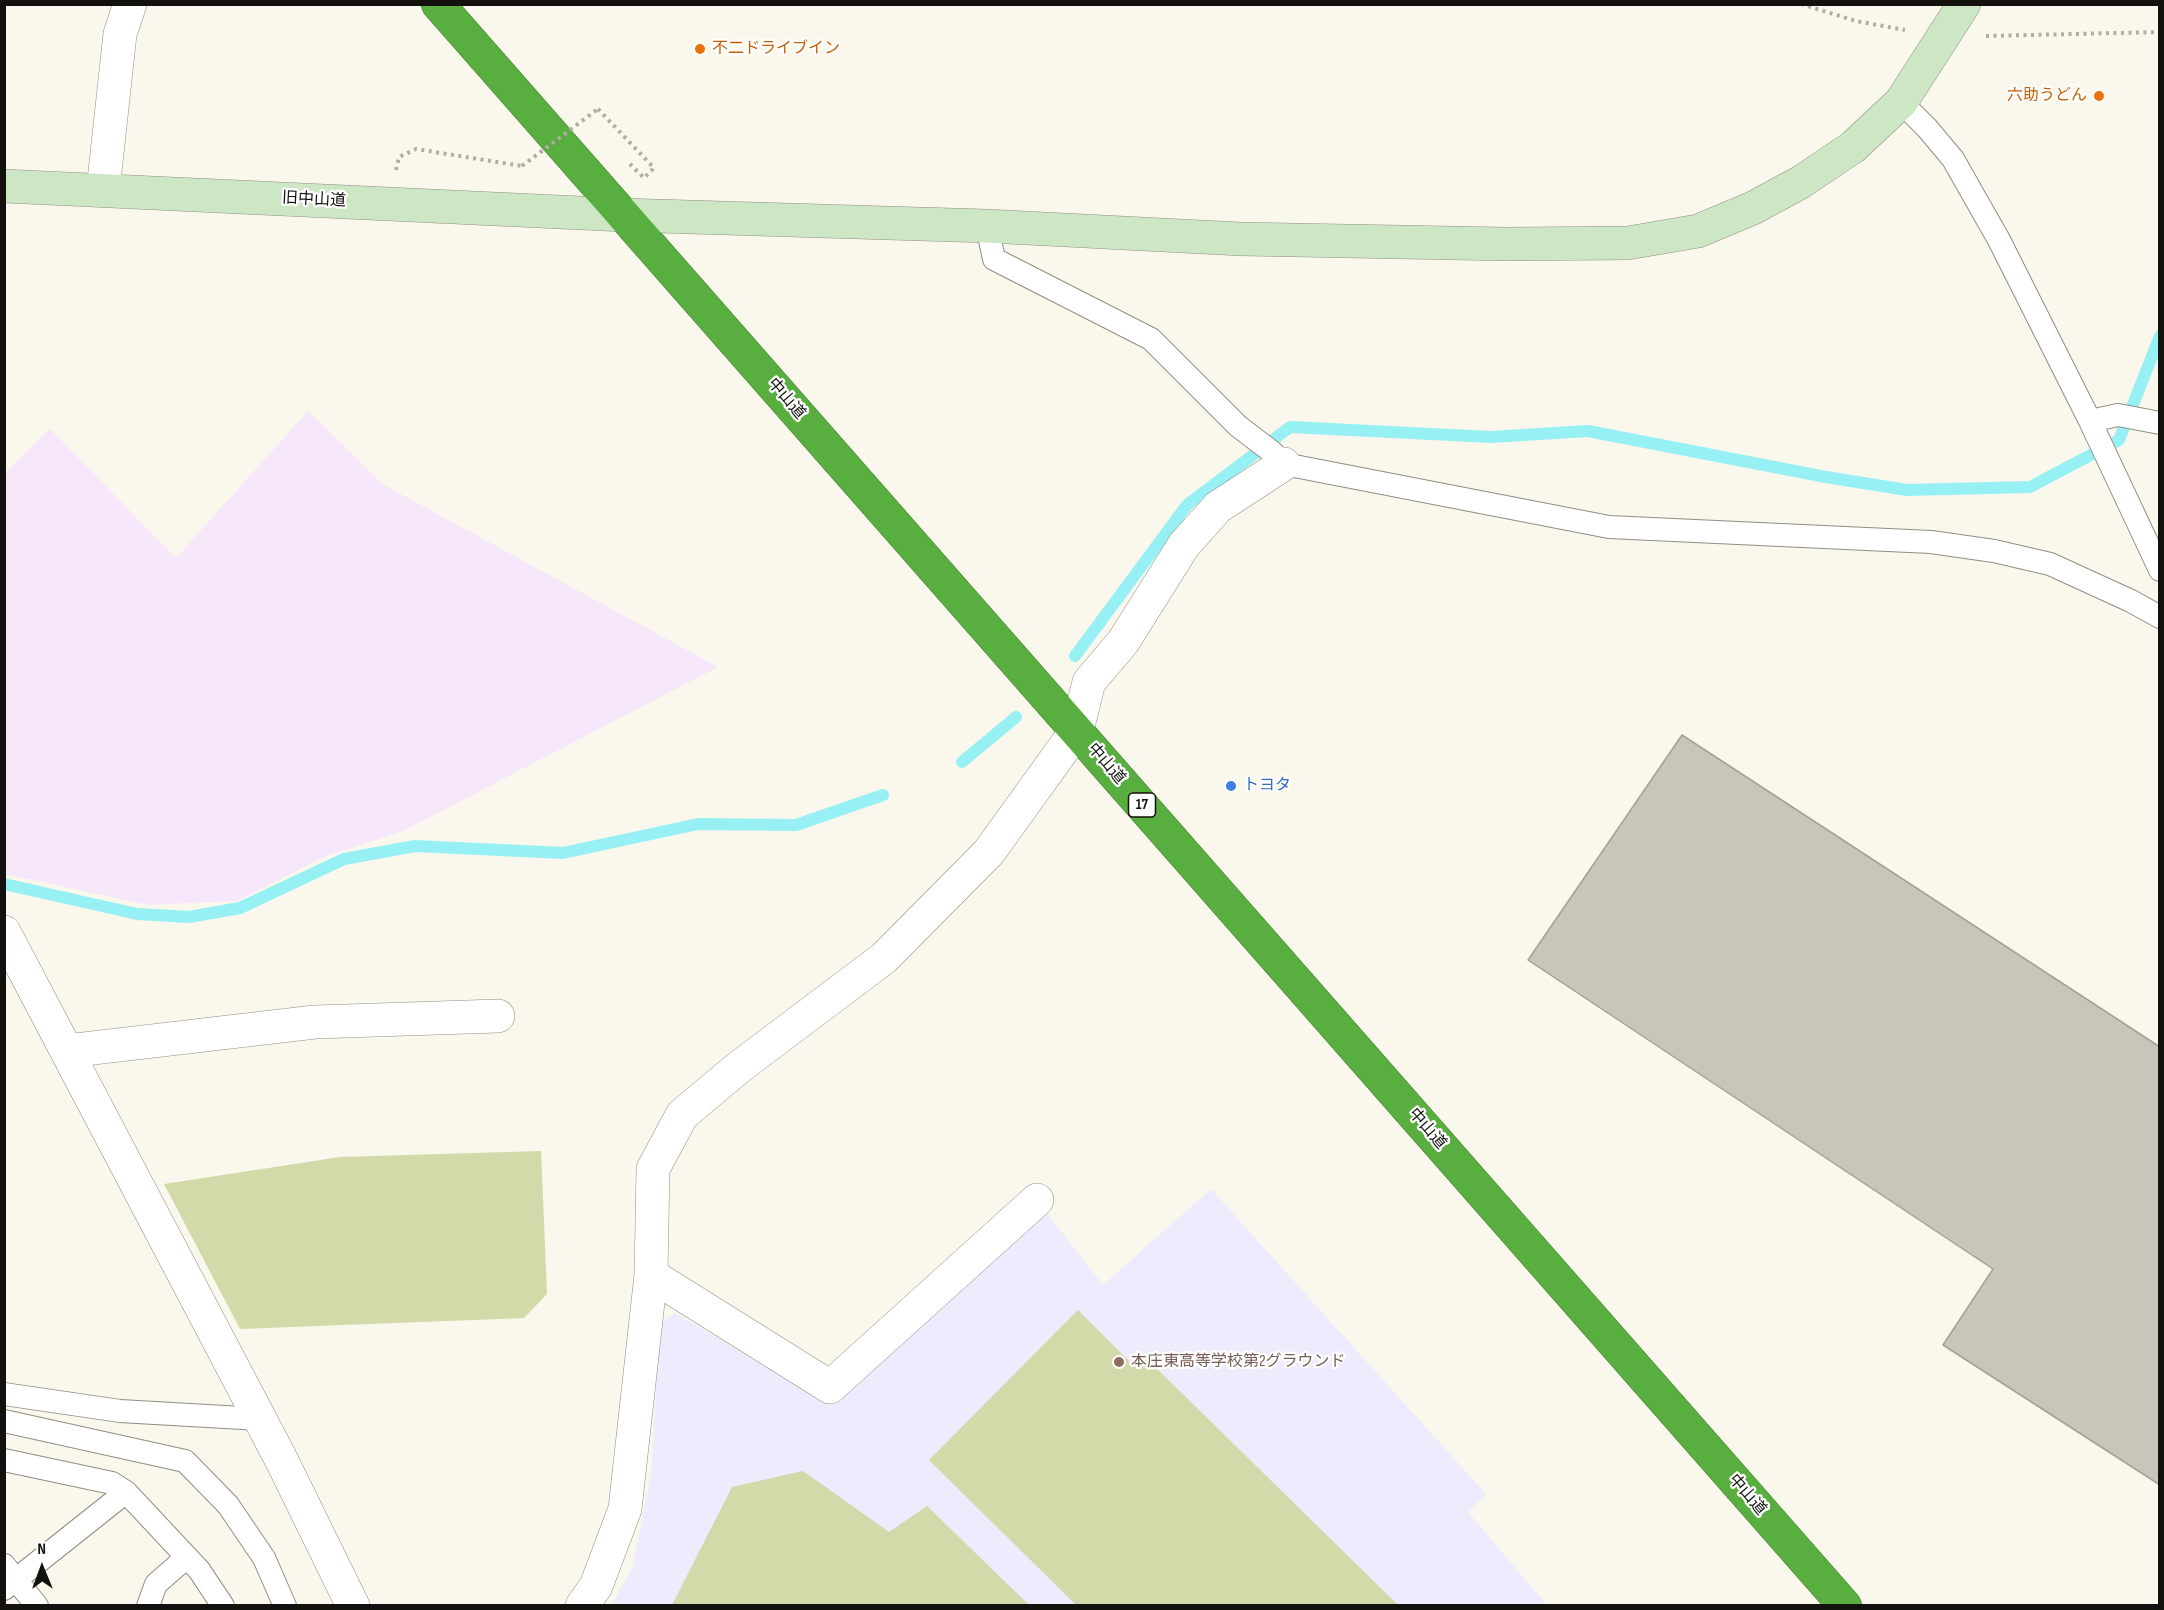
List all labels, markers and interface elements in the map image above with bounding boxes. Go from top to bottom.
place label: 不二ドライブイン [712,39,840,59]
marker: 不二ドライブイン [693,42,707,56]
place label: 六助うどん [2007,86,2087,106]
marker: 六助うどん [2092,89,2106,103]
street label: 旧中山道 [282,189,346,211]
street label: 中山道 [763,375,809,423]
street label: 中山道 [1083,740,1129,788]
place label: トヨタ [1243,776,1291,796]
marker: トヨタ [1224,779,1238,793]
road number: 17 [1128,793,1156,817]
street label: 中山道 [1404,1105,1450,1153]
place label: 本庄東高等学校第2グラウンド [1131,1352,1346,1372]
marker: 本庄東高等学校第2グラウンド [1112,1355,1126,1369]
street label: 中山道 [1724,1471,1770,1519]
north arrow [12,1538,72,1598]
text: N [37,1540,46,1559]

